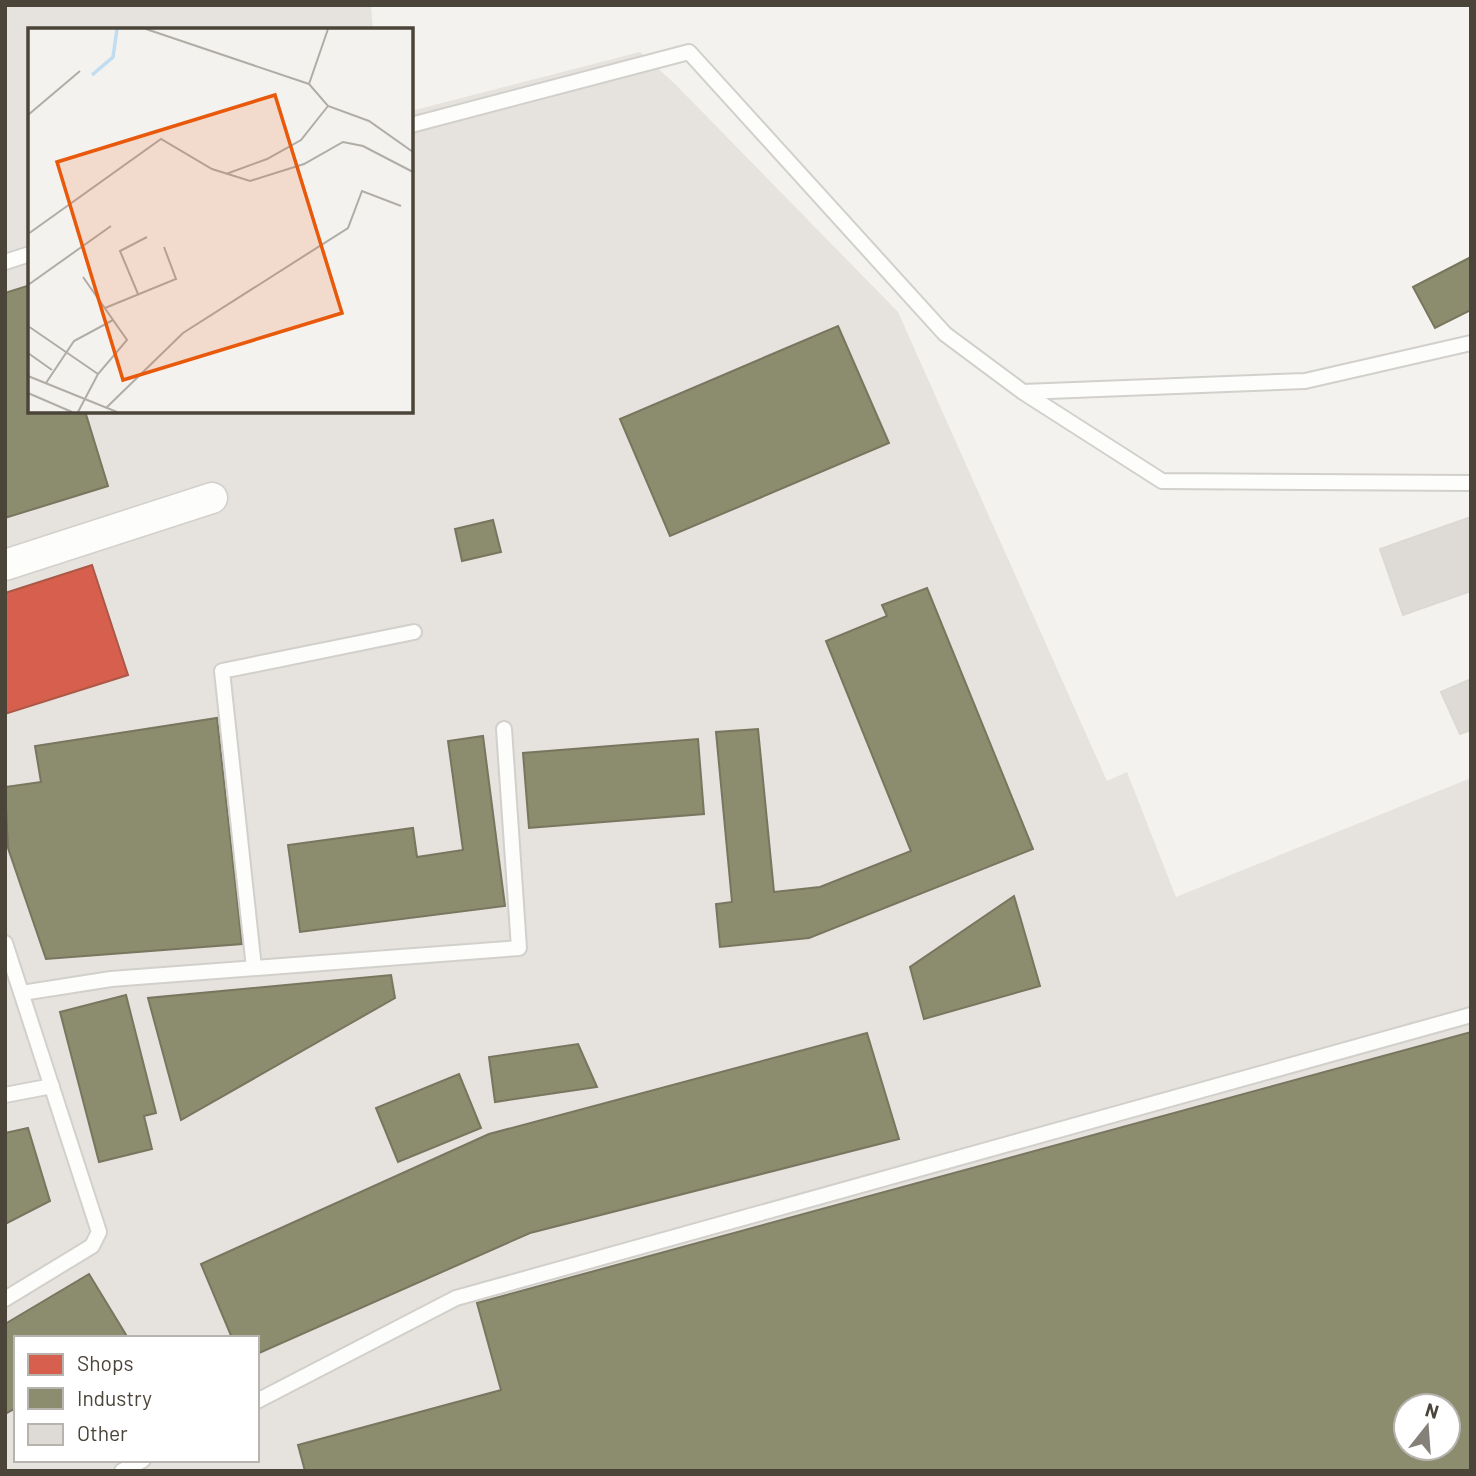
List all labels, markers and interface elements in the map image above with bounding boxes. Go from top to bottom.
inset map [28,28,413,413]
legend [14,1336,259,1462]
text: Shops [77,1350,134,1375]
text: Industry [77,1385,152,1410]
north arrow [1392,1392,1462,1462]
text: N [1423,1397,1442,1423]
text: Other [77,1420,128,1445]

